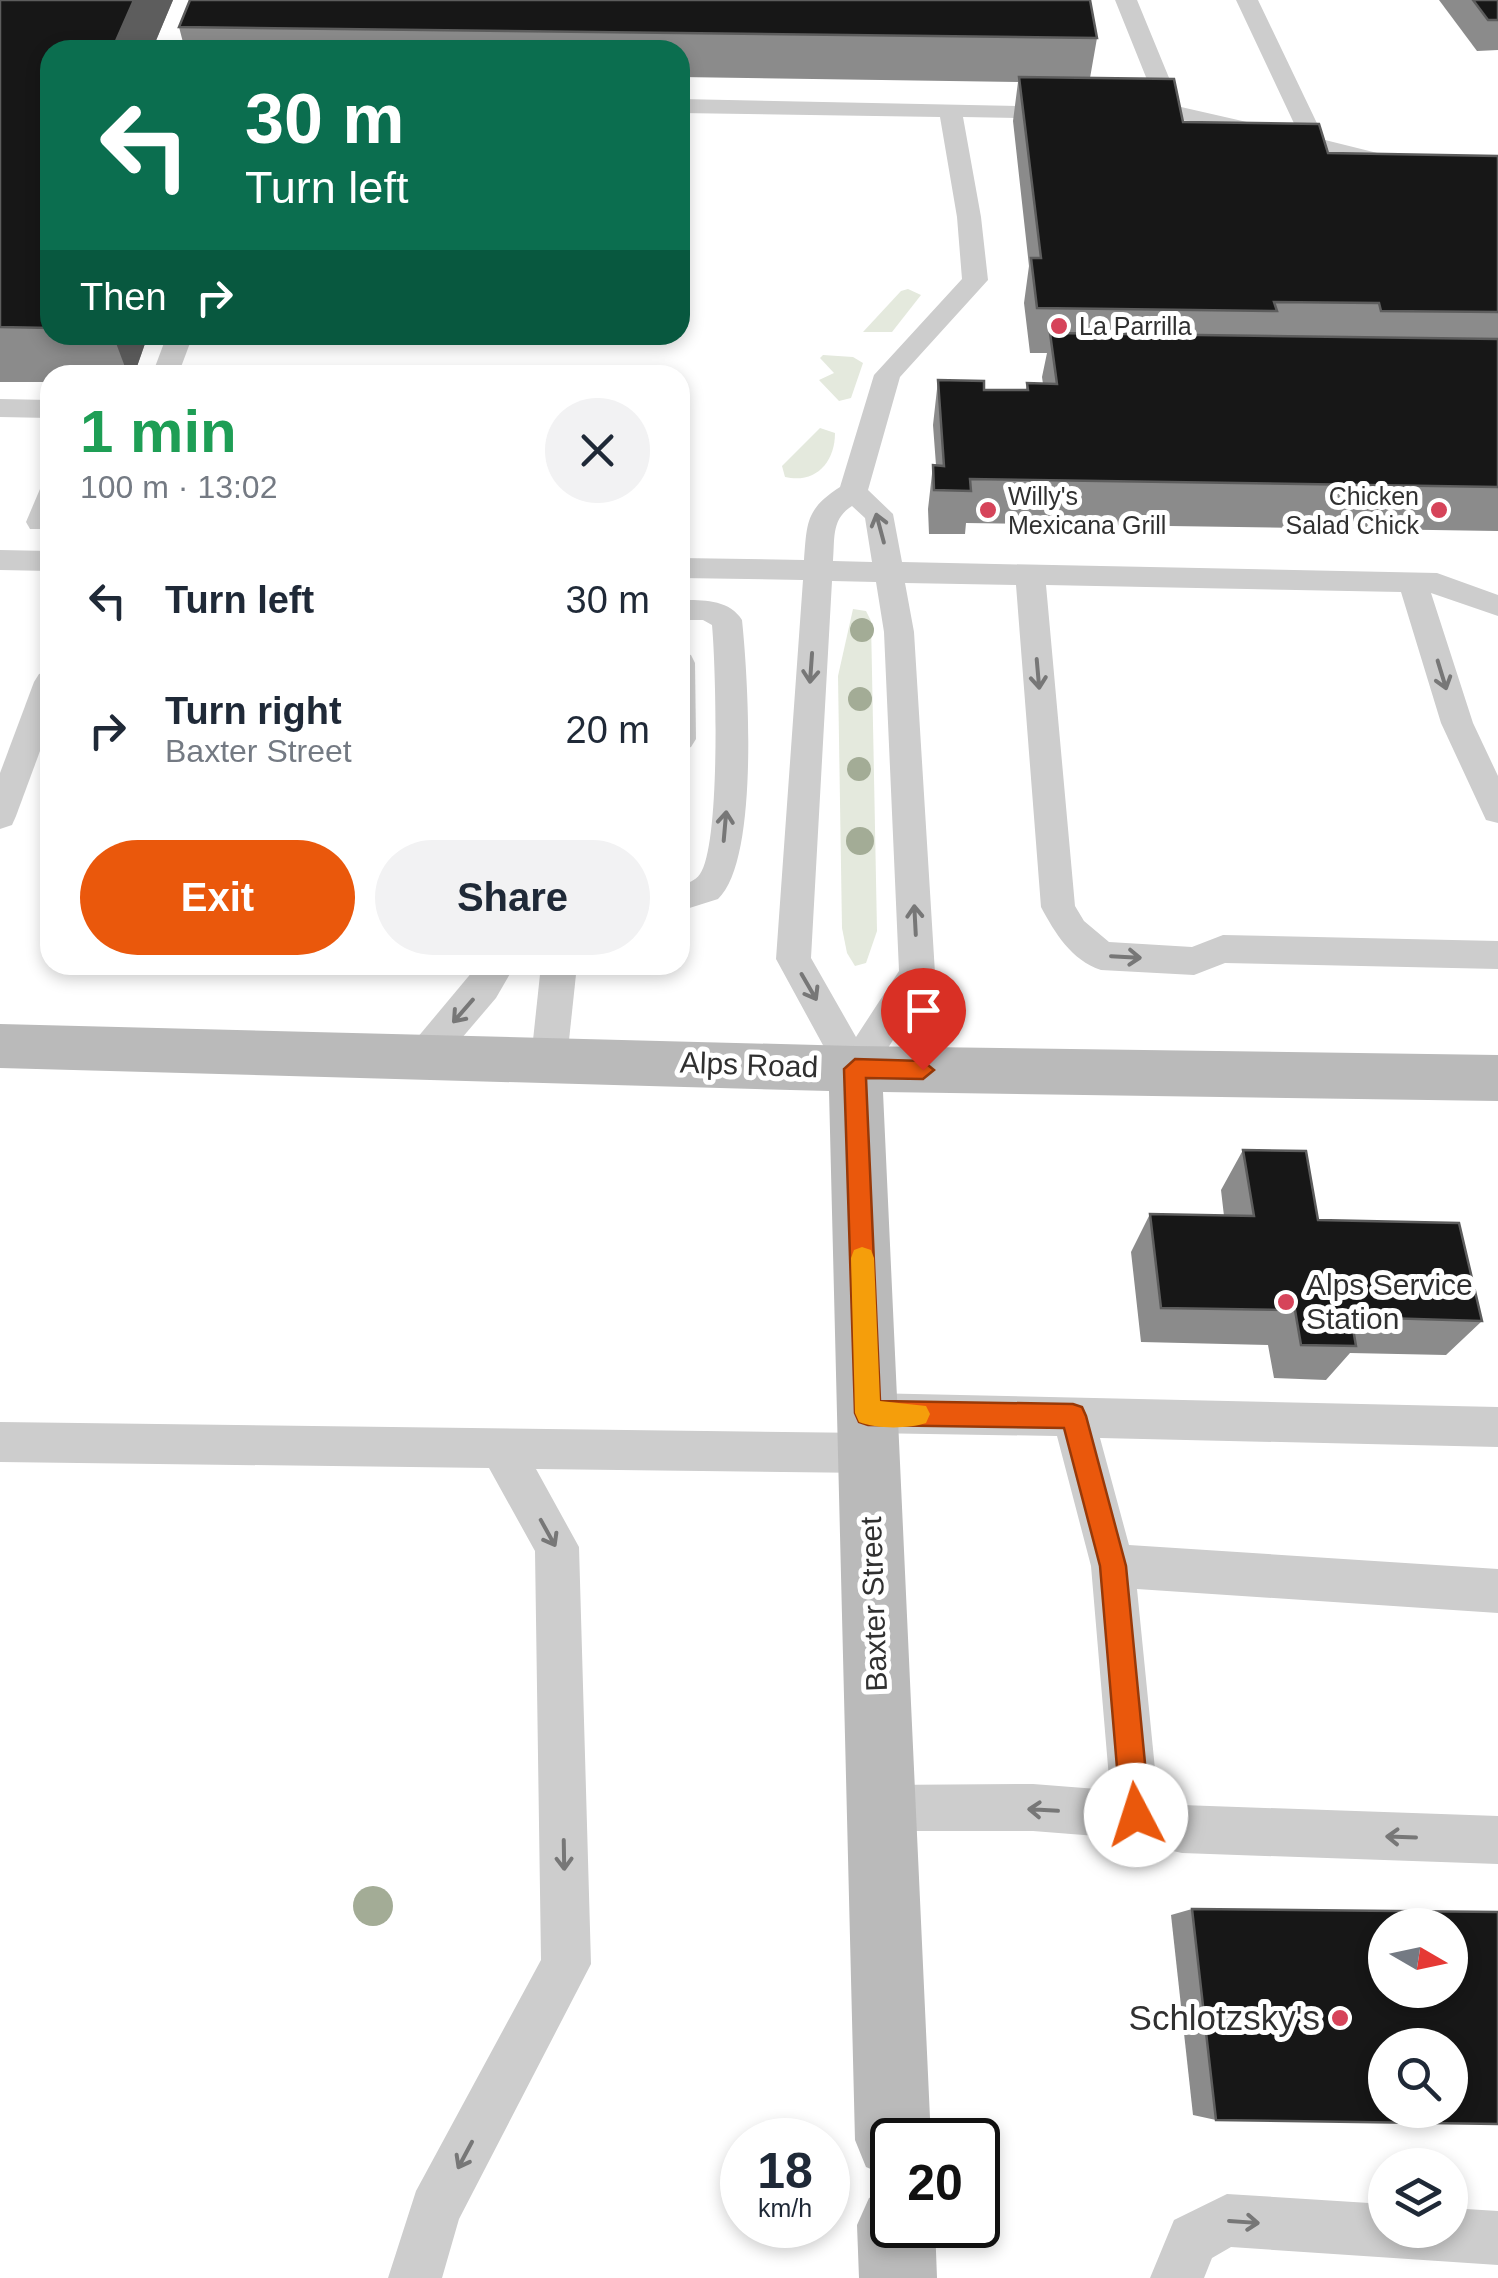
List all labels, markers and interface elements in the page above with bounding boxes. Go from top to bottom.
icon: left [80,80,210,210]
text: 30 m [245,80,405,158]
text: Turn left [245,162,408,213]
icon: right [187,270,242,325]
text: Then [80,276,167,318]
place label: La Parrilla [1079,312,1192,340]
marker: La Parrilla [1048,315,1070,337]
text: 1 min [80,398,237,465]
button: close [545,398,650,503]
text: 100 m · 13:02 [80,469,277,505]
place label: Willy's Mexicana Grill [1008,482,1166,539]
place label: Chicken Salad Chick [1286,482,1419,539]
marker: Willy's Mexicana Grill [977,499,999,521]
marker: Chicken Salad Chick [1428,499,1450,521]
one-way arrow [870,513,889,544]
icon: left [80,573,135,628]
text: Turn left [165,579,314,621]
text: 30 m [566,579,650,621]
one-way arrow [801,651,820,683]
one-way arrow [1029,657,1048,689]
one-way arrow [1434,659,1452,691]
text: Turn right [165,690,342,732]
icon: right [80,703,135,758]
text: 20 m [566,709,650,751]
text: Baxter Street [165,733,352,769]
one-way arrow [716,810,735,842]
button: Exit [80,840,355,955]
button: Share [375,840,650,955]
one-way arrow [905,904,924,936]
one-way arrow [1109,948,1141,967]
pin [881,968,966,1071]
one-way arrow [800,972,820,1002]
icon: arrive [896,983,951,1038]
one-way arrow [453,998,475,1024]
street label: Alps Road [679,1046,819,1083]
place label: Alps Service Station [1306,1268,1473,1335]
marker: Alps Service Station [1275,1291,1297,1313]
street label: Baxter Street [854,1515,893,1692]
one-way arrow [539,1517,559,1547]
position arrow [1084,1763,1188,1867]
one-way arrow [1027,1800,1059,1819]
one-way arrow [1385,1827,1417,1846]
one-way arrow [554,1839,573,1871]
north arrow [1368,1908,1468,2008]
map controls [1368,1908,1468,2248]
place label: Schlotzsky's [1129,1998,1320,2037]
marker: Schlotzsky's [1329,2007,1351,2029]
button: search [1368,2028,1468,2128]
speed limit sign: 20 [870,2118,1000,2248]
one-way arrow [454,2140,474,2169]
text: 18 [757,2143,813,2199]
button: layers [1368,2148,1468,2248]
text: km/h [758,2194,812,2222]
one-way arrow [1227,2212,1259,2231]

